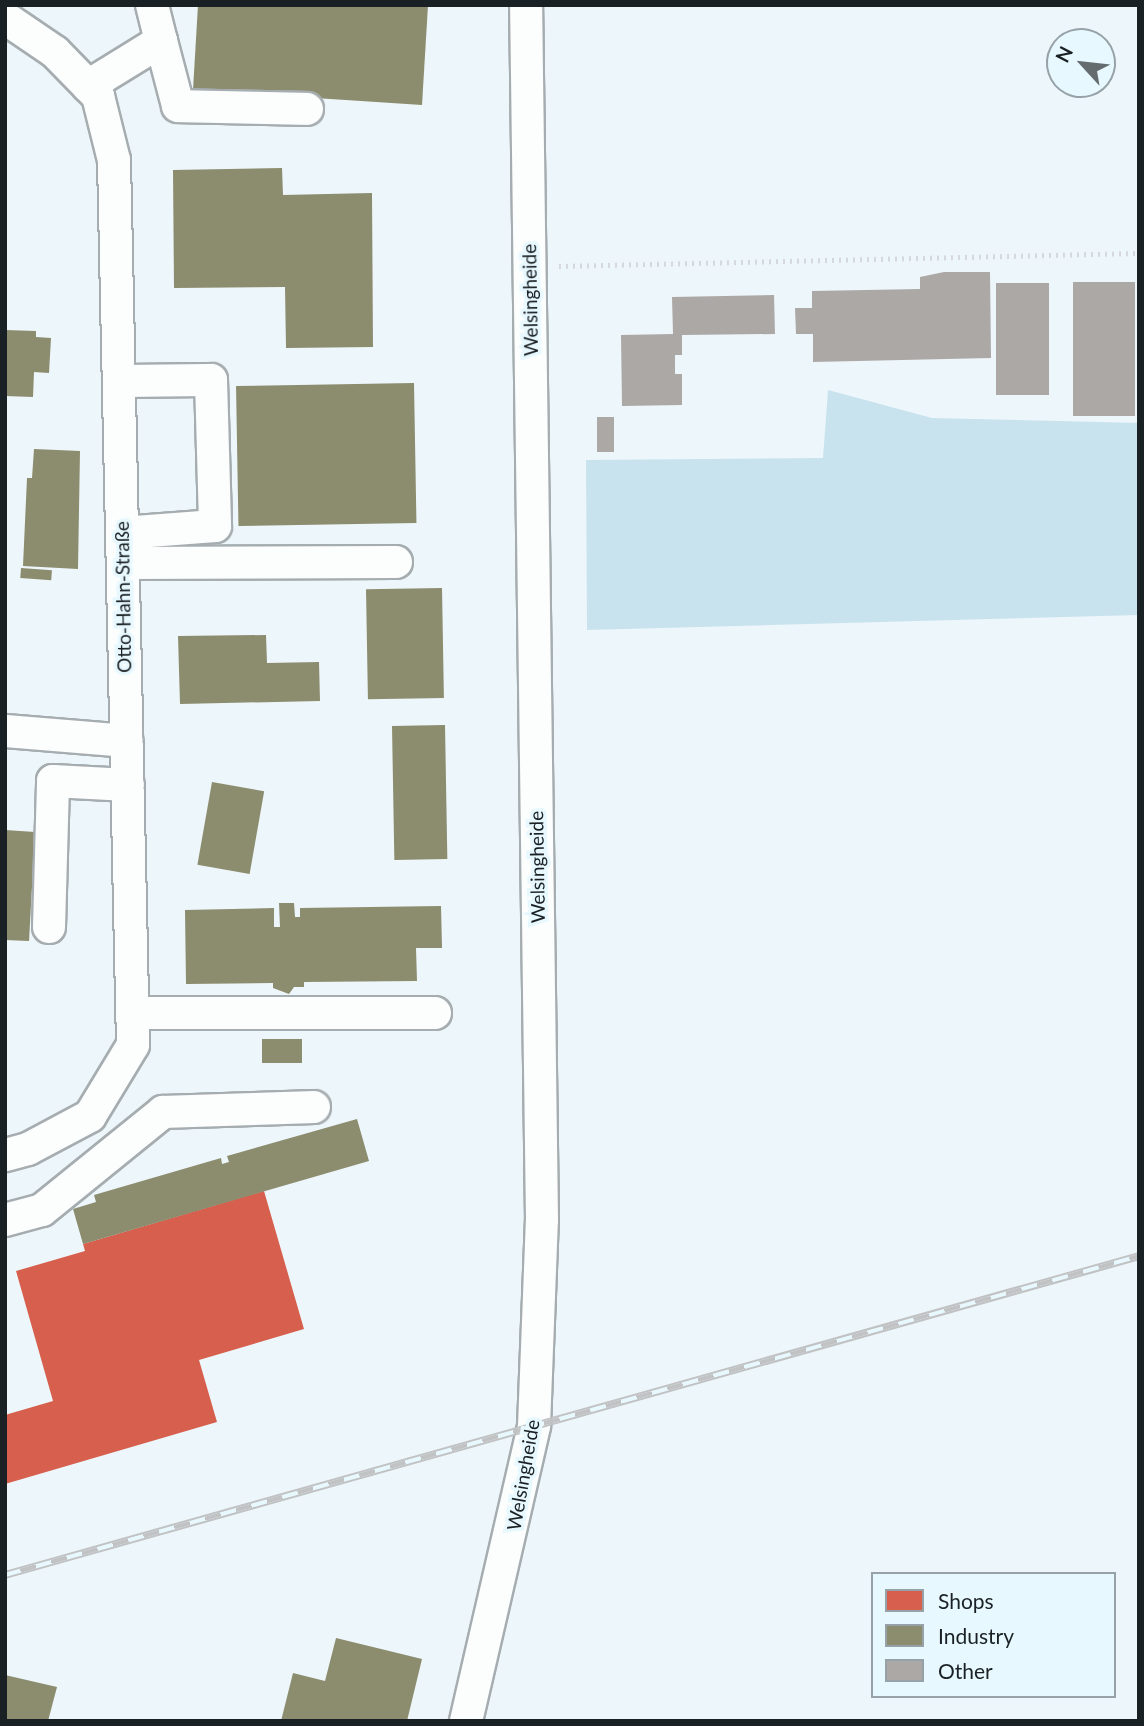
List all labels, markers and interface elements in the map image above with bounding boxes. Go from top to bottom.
north arrow [1046,28,1116,98]
text: N [1050,42,1077,66]
street label: Welsingheide [518,244,542,356]
street label: Otto-Hahn-Straße [110,521,136,673]
street label: Welsingheide [525,811,549,923]
street label: Welsingheide [502,1418,544,1532]
legend [871,1572,1116,1698]
text: Shops [938,1588,994,1613]
text: Industry [938,1623,1014,1648]
text: Other [938,1658,993,1683]

